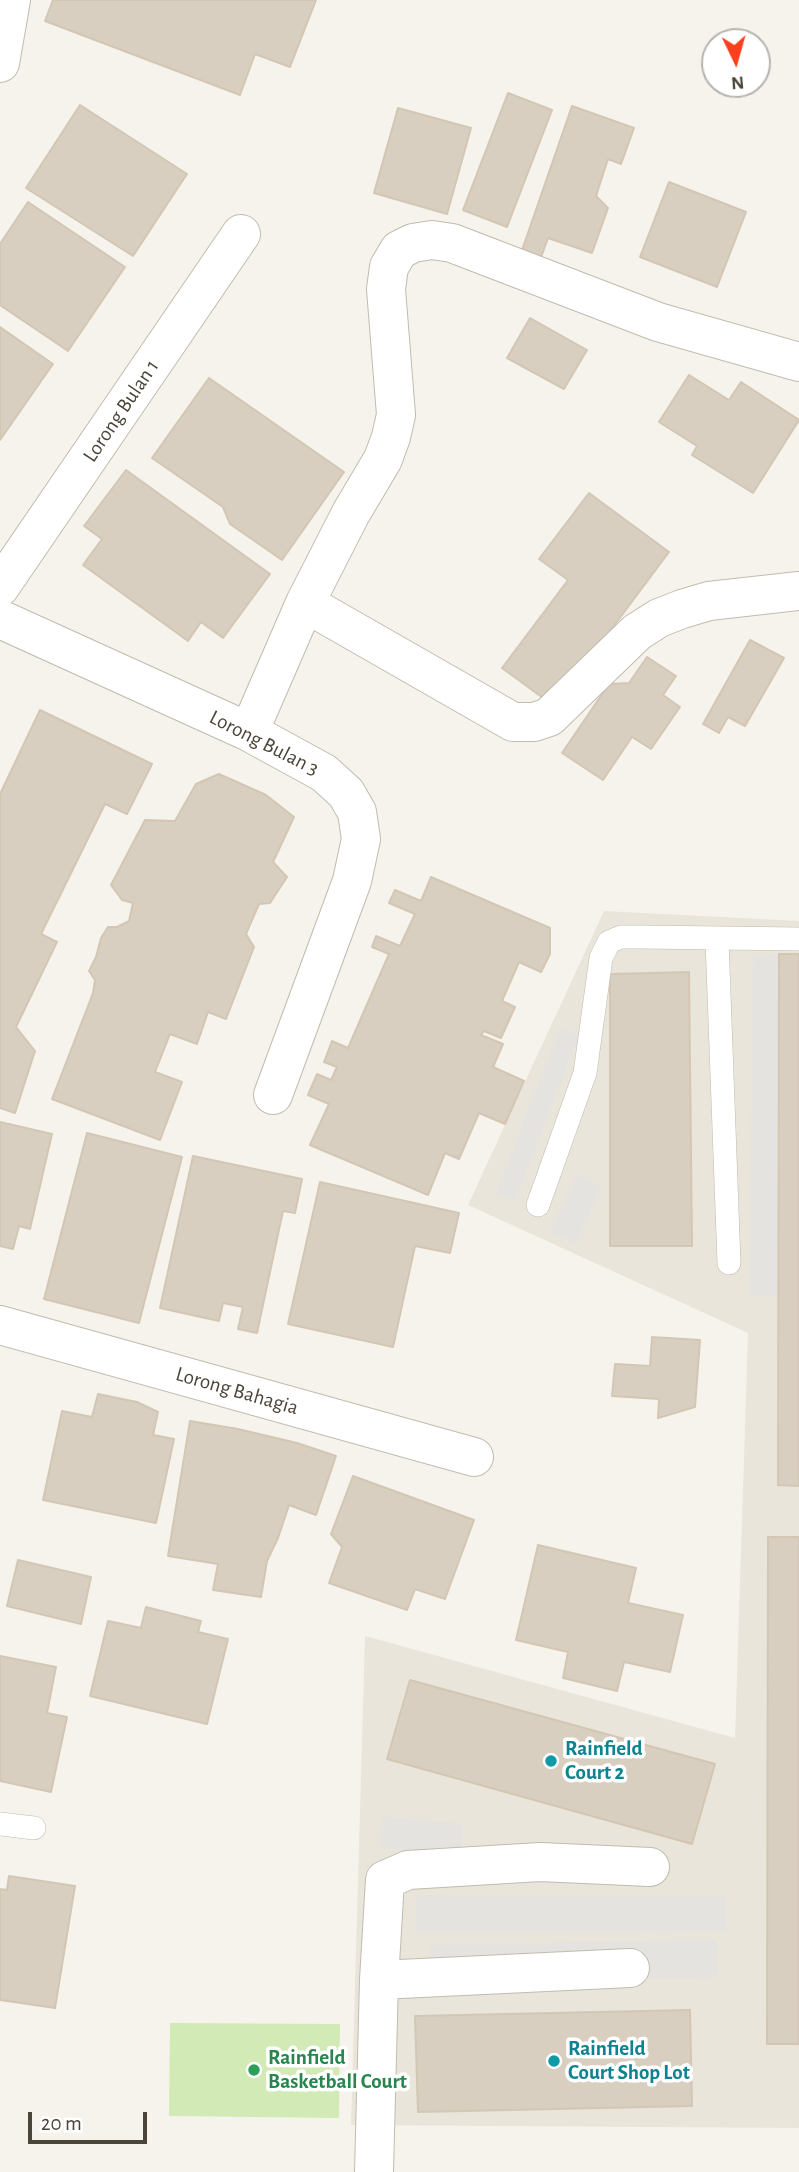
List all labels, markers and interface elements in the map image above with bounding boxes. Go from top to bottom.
north arrow [701,28,771,98]
text: N [730,72,745,92]
street label: Lorong Bulan 1 [78,355,164,467]
street label: Lorong Bulan 3 [205,705,323,781]
street label: Lorong Bahagia [173,1361,301,1421]
place label: Rainfield Court 2 [565,1736,643,1786]
marker: Rainfield Court 2 [543,1753,559,1769]
place label: Rainfield Court Shop Lot [568,2036,690,2086]
place label: Rainfield Basketball Court [268,2045,407,2095]
marker: Rainfield Court Shop Lot [546,2053,562,2069]
marker: Rainfield Basketball Court [246,2062,262,2078]
scale bar [32,2098,150,2142]
text: 20 m [41,2113,82,2134]

